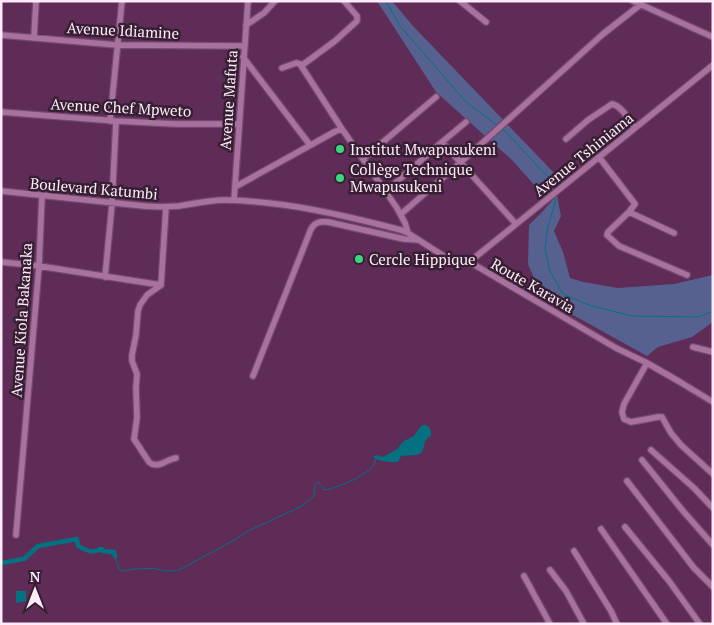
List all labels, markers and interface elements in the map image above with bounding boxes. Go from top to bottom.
street label: Avenue Idiamine [66,17,180,43]
street label: Avenue Mafuta [215,49,242,151]
street label: Avenue Chef Mpweto [50,93,192,121]
street label: Avenue Tshiniama [529,107,637,200]
place label: Institut Mwapusukeni [350,139,496,159]
marker: Institut Mwapusukeni [334,143,346,155]
place label: Collège Technique Mwapusukeni [350,159,473,196]
street label: Boulevard Katumbi [29,172,159,204]
marker: Collège Technique Mwapusukeni [334,172,346,184]
street label: Avenue Kiola Bakanaka [6,242,36,398]
place label: Cercle Hippique [369,249,476,269]
marker: Cercle Hippique [353,253,365,265]
street label: Route Karavia [488,253,579,317]
north arrow [10,565,60,615]
text: N [30,567,41,586]

